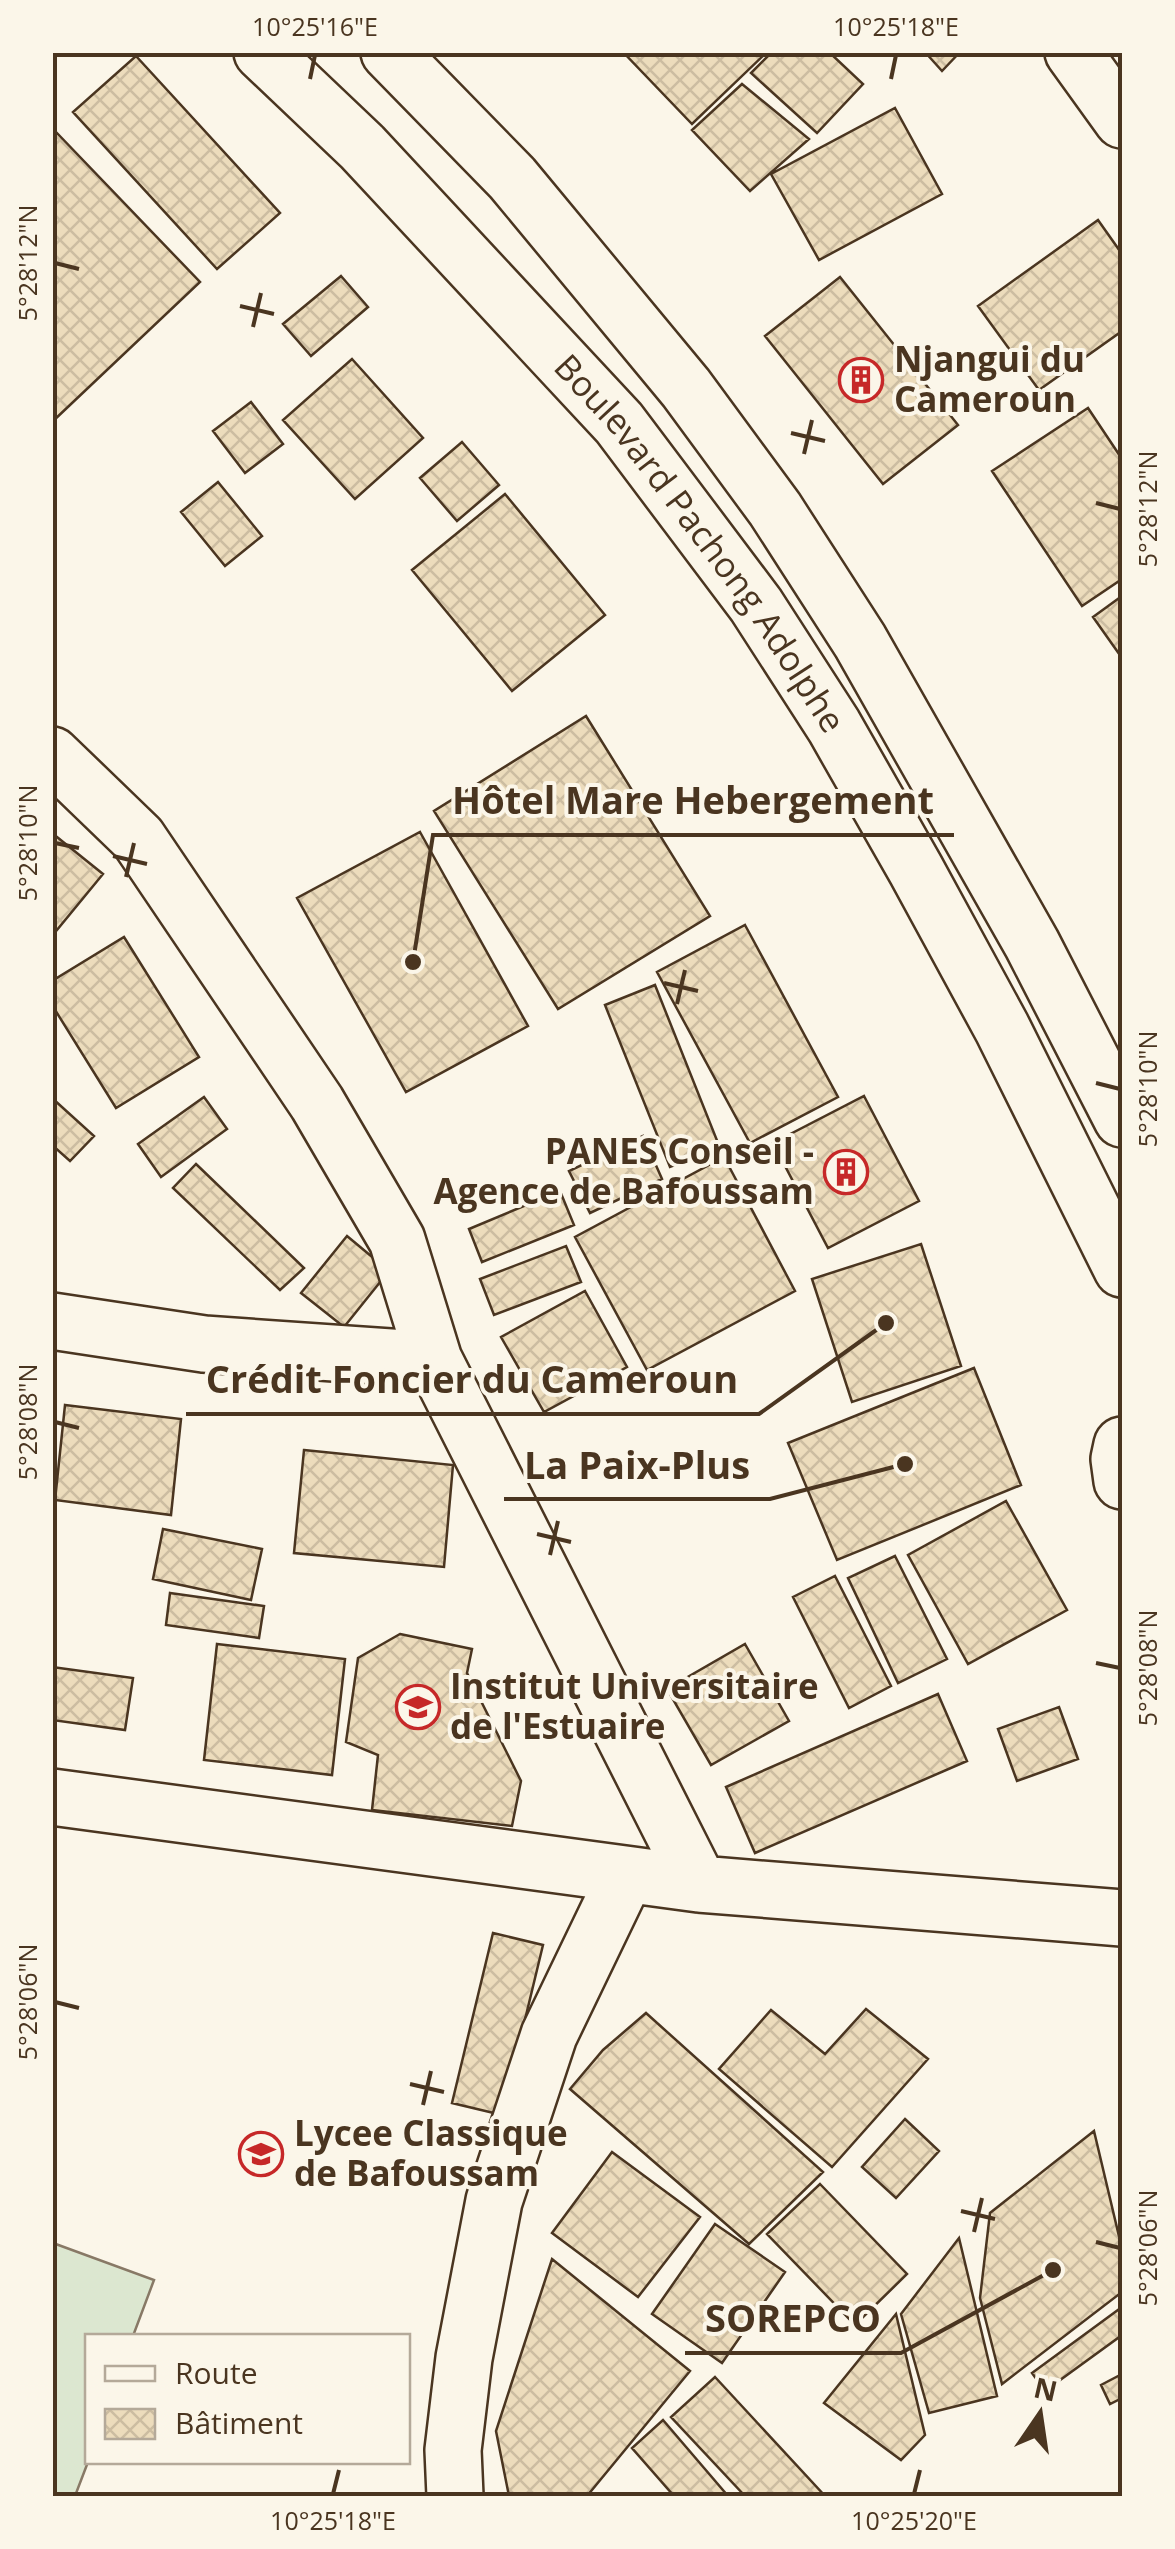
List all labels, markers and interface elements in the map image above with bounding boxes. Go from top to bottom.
text: 10°25'16"E [252,9,378,43]
text: 10°25'18"E [833,9,959,43]
text: 5°28'12"N [10,205,44,321]
place label: Njangui du Cameroun [894,335,1085,422]
street label: Boulevard Pachong Adolphe [545,343,857,741]
building icon: Njangui du Cameroun [838,357,884,403]
text: 5°28'12"N [1130,451,1164,567]
callout: Hôtel Mare Hebergement [433,767,954,835]
text: Hôtel Mare Hebergement [452,773,934,825]
text: 5°28'10"N [10,785,44,901]
text: 5°28'10"N [1130,1031,1164,1147]
place label: PANES Conseil - Agence de Bafoussam [434,1127,814,1214]
building icon: PANES Conseil - Agence de Bafoussam [823,1149,869,1195]
callout: Crédit Foncier du Cameroun [186,1346,759,1414]
text: Crédit Foncier du Cameroun [206,1352,738,1404]
text: 5°28'08"N [10,1364,44,1480]
callout: La Paix-Plus [504,1431,770,1499]
text: La Paix-Plus [524,1438,750,1490]
text: 5°28'08"N [1130,1610,1164,1726]
place label: Institut Universitaire de l'Estuaire [450,1662,819,1749]
school or university icon: Institut Universitaire de l'Estuaire [395,1684,441,1730]
text: 5°28'06"N [10,1944,44,2060]
place label: Lycee Classique de Bafoussam [294,2109,568,2196]
school or university icon: Lycee Classique de Bafoussam [238,2131,284,2177]
text: 5°28'06"N [1130,2190,1164,2306]
callout: SOREPCO [685,2285,901,2353]
text: SOREPCO [705,2291,881,2343]
legend [85,2334,410,2464]
text: Route [175,2352,258,2393]
north arrow [990,2364,1090,2464]
text: N [1030,2368,1061,2410]
text: Bâtiment [175,2402,303,2443]
text: 10°25'18"E [270,2503,396,2537]
text: 10°25'20"E [851,2503,977,2537]

